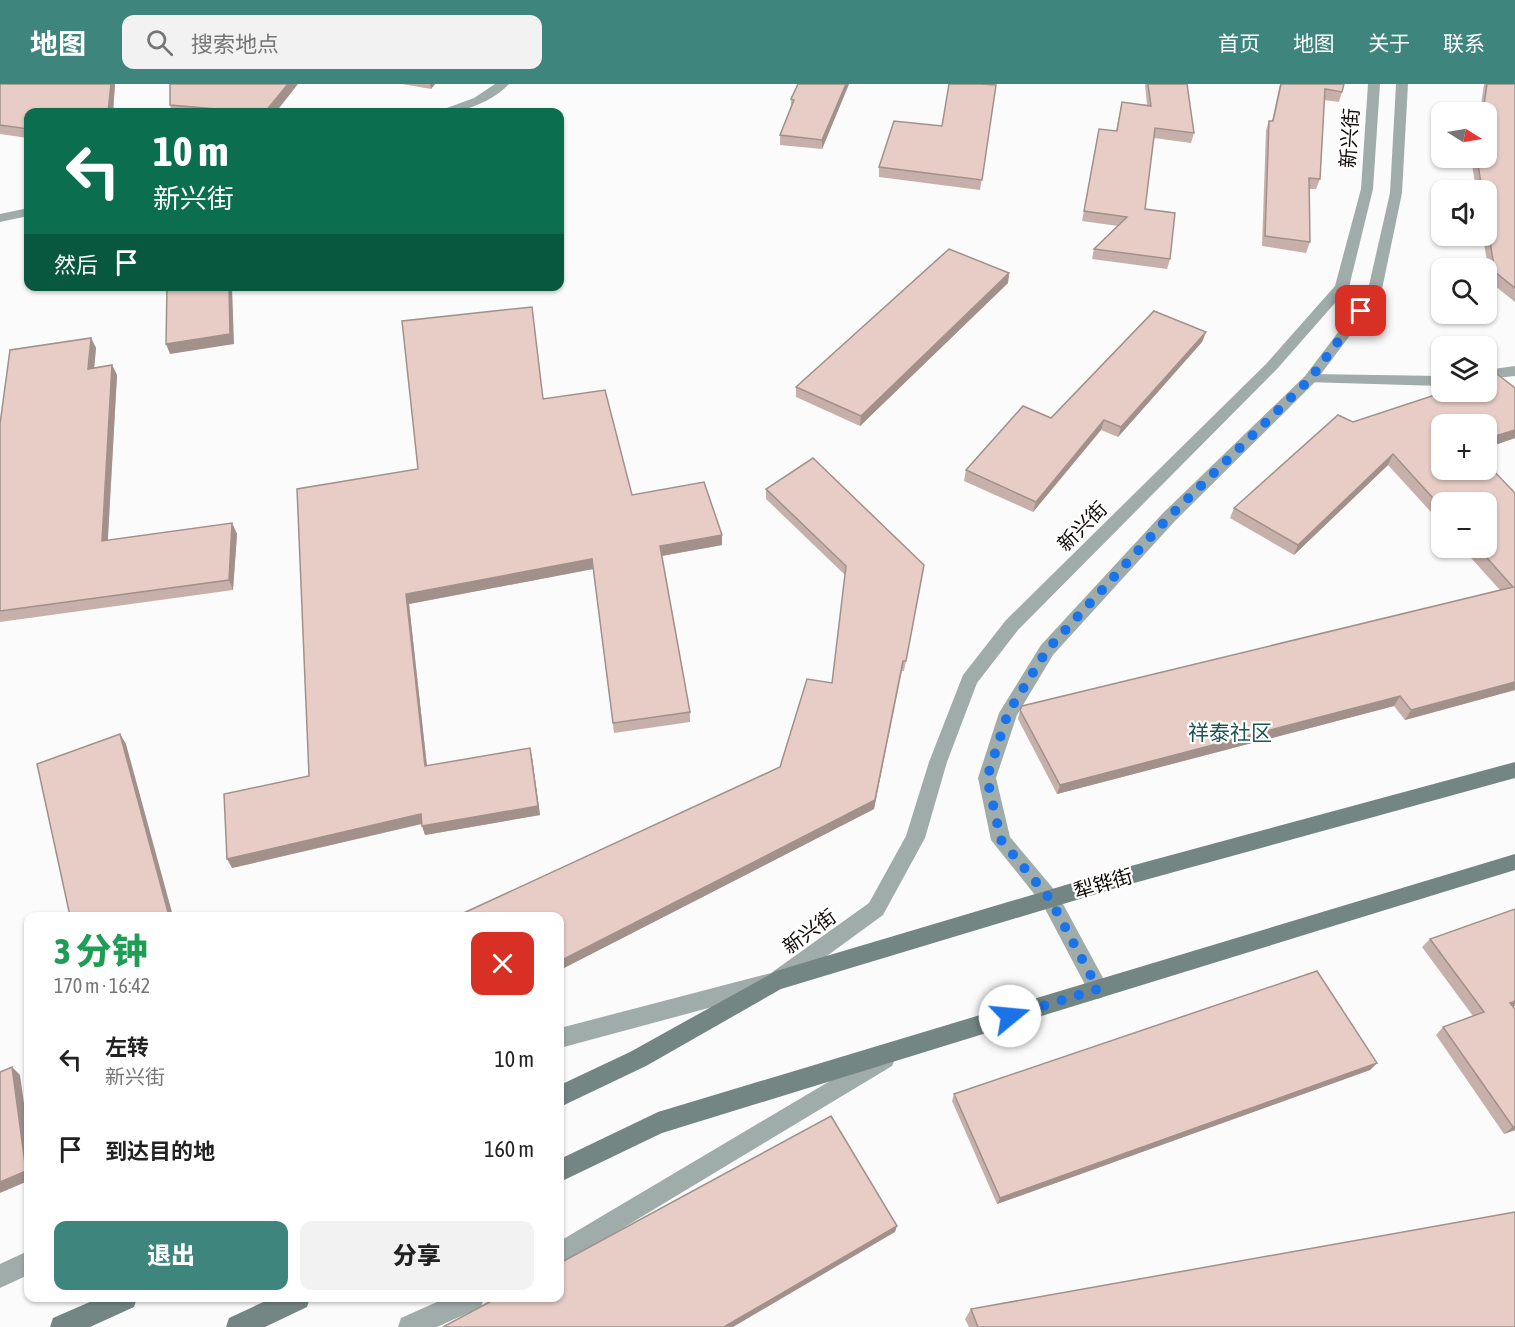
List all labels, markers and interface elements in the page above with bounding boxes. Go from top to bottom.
search box [122,15,542,69]
icon: search [143,26,176,59]
text: 地图 [30,28,86,60]
text: 搜索地点 [191,31,279,57]
text: 首页 [1218,31,1260,55]
text: 地图 [1293,31,1335,55]
text: 关于 [1368,31,1410,55]
text: 联系 [1443,31,1485,55]
north arrow [1431,102,1497,168]
map controls [1431,102,1497,558]
street label: 新兴街 [1335,107,1363,169]
text: 10 m [153,127,228,175]
icon: left [54,132,132,210]
button: sound [1431,180,1497,246]
text: 新兴街 [153,183,234,214]
icon: arrive [110,246,143,279]
text: 然后 [54,252,98,278]
button: search [1431,258,1497,324]
pin [1335,285,1386,336]
icon: arrive [1344,294,1377,327]
button: layers [1431,336,1497,402]
button: + [1431,414,1497,480]
button: − [1431,492,1497,558]
street label: 新兴街 [1053,497,1111,555]
district label: 祥泰社区 [1188,720,1272,744]
street label: 犁铧街 [1071,864,1135,902]
street label: 新兴街 [778,904,840,958]
text: 3 分钟 [54,930,148,972]
button: close [471,932,534,995]
text: 170 m · 16:42 [54,974,150,997]
position arrow [978,984,1042,1048]
text: 左转 [105,1034,149,1060]
icon: left [54,1043,87,1076]
text: 10 m [494,1046,534,1072]
text: 新兴街 [105,1065,165,1088]
icon: arrive [54,1133,87,1166]
text: 160 m [484,1136,534,1162]
text: 到达目的地 [105,1138,215,1164]
button: 退出 [54,1221,288,1290]
button: 分享 [300,1221,534,1290]

